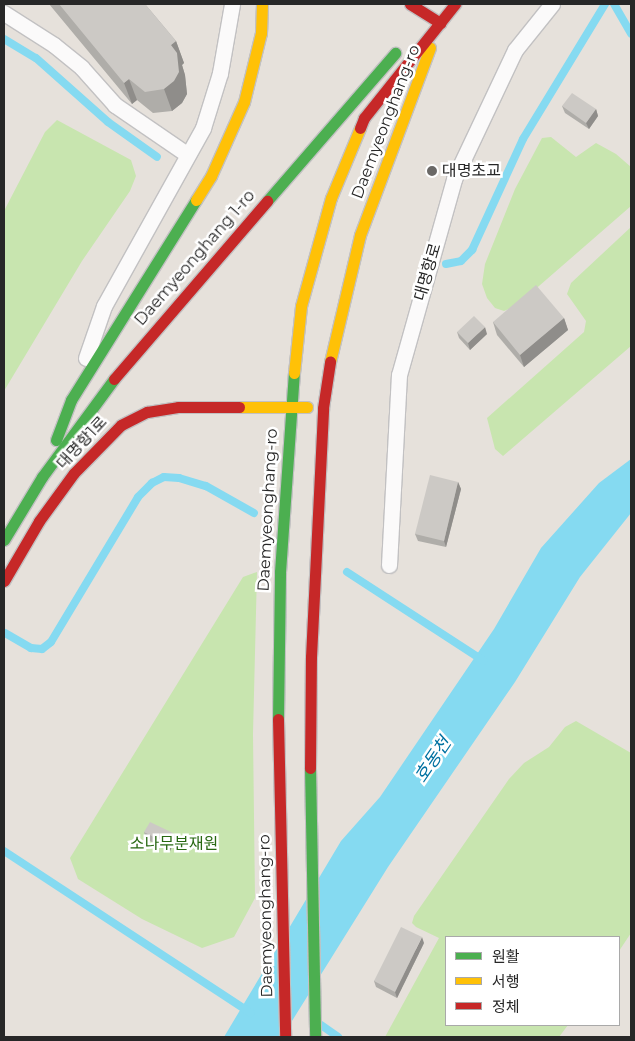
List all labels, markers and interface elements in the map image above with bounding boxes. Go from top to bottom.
street label: Daemyeonghang-ro [348,42,424,202]
place label: 대명초교 [442,161,501,181]
marker: 대명초교 [426,165,438,177]
street label: Daemyeonghang 1-ro [131,186,259,330]
street label: 대명항로 [411,241,445,303]
street label: 대명항1로 [53,413,111,473]
street label: Daemyeonghang-ro [254,428,282,592]
water label: 호동천 [410,733,456,787]
park label: 소나무분재원 [130,834,218,854]
street label: Daemyeonghang-ro [255,834,277,998]
legend [445,936,620,1026]
text: 원활 [492,947,520,966]
text: 서행 [492,972,520,991]
text: 정체 [492,997,520,1016]

